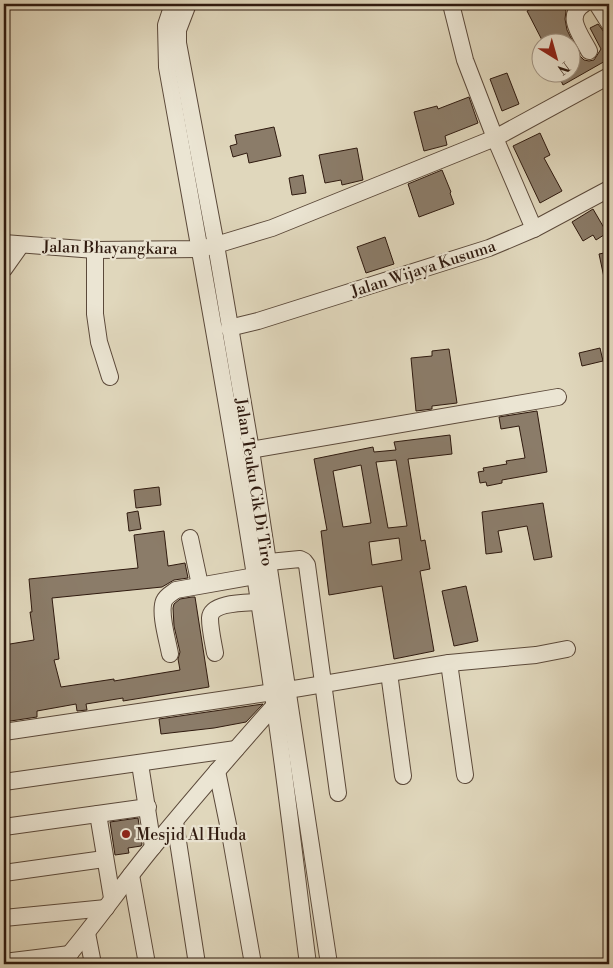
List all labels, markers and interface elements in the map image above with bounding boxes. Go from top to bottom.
north arrow [530,32,580,82]
text: N [553,57,573,78]
street label: Jalan Wijaya Kusuma [347,236,499,302]
street label: Jalan Bhayangkara [41,237,178,259]
street label: Jalan Teuku Cik Di Tiro [231,396,277,568]
place label: Mesjid Al Huda [136,825,247,845]
marker: Mesjid Al Huda [120,828,132,840]

